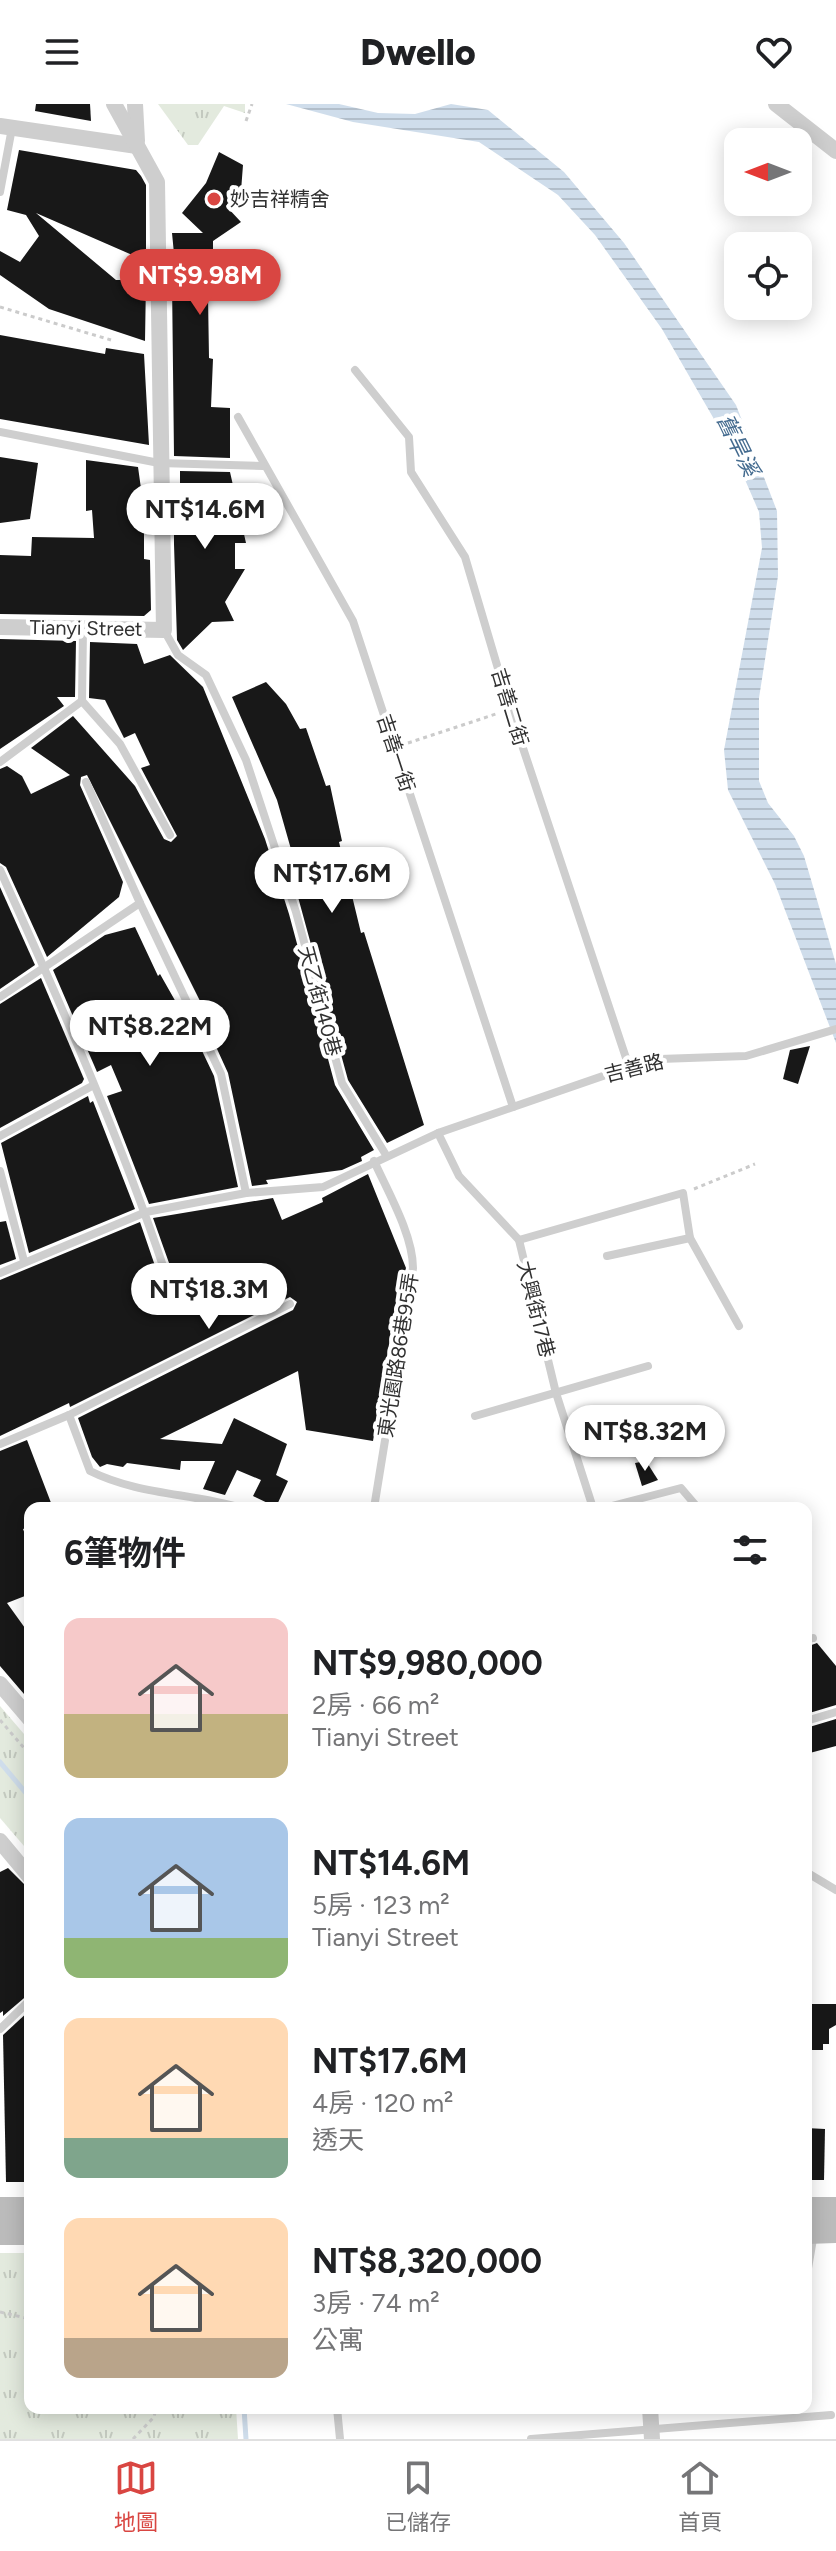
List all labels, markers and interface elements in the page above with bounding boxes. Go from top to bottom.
icon: menu [40,30,84,74]
icon: heart [752,30,796,74]
text: Dwello [360,31,476,74]
north arrow [724,128,812,216]
map controls [724,128,812,320]
place label: 妙吉祥精舍 [230,187,330,211]
marker: 妙吉祥精舍 [205,190,223,208]
button: locate [724,232,812,320]
pin: NT$9.98M [117,249,283,317]
text: NT$9.98M [138,259,262,291]
water label: 舊旱溪 [711,409,766,483]
pin: NT$14.6M [122,483,288,551]
text: NT$14.6M [145,493,265,525]
street label: Tianyi Street [29,615,143,641]
street label: 吉善二街 [487,665,533,749]
street label: 吉善一街 [372,711,420,795]
pin: NT$17.6M [249,847,415,915]
text: NT$17.6M [273,857,391,889]
street label: 天乙街140巷 [294,943,346,1059]
pin: NT$8.22M [67,1000,233,1068]
text: NT$8.22M [88,1010,212,1042]
street label: 吉善路 [602,1049,666,1087]
street label: 大興街17巷 [512,1258,560,1360]
pin: NT$18.3M [126,1263,292,1331]
street label: 東光園路86巷95弄 [373,1271,423,1439]
text: NT$18.3M [149,1273,269,1305]
pin: NT$8.32M [562,1405,728,1473]
text: NT$8.32M [583,1415,707,1447]
icon: filters [728,1528,772,1572]
text: 6筆物件 [64,1533,186,1574]
text: NT$9,980,000 [312,1643,543,1684]
icon: home [128,1650,224,1746]
text: 2房 · 66 m² [312,1689,439,1721]
text: Tianyi Street [312,1721,459,1753]
text: NT$14.6M [312,1843,470,1884]
icon: home [128,1850,224,1946]
text: 5房 · 123 m² [312,1889,450,1921]
text: Tianyi Street [312,1921,459,1953]
text: NT$17.6M [312,2041,468,2082]
icon: home [128,2050,224,2146]
text: 4房 · 120 m² [312,2087,453,2119]
text: 透天 [312,2124,364,2156]
text: NT$8,320,000 [312,2241,542,2282]
icon: home [128,2250,224,2346]
text: 3房 · 74 m² [312,2287,440,2319]
text: 公寓 [312,2324,364,2356]
tab: 地圖 [114,2456,158,2536]
tab: 已儲存 [385,2456,451,2536]
tab: 首頁 [678,2456,722,2536]

